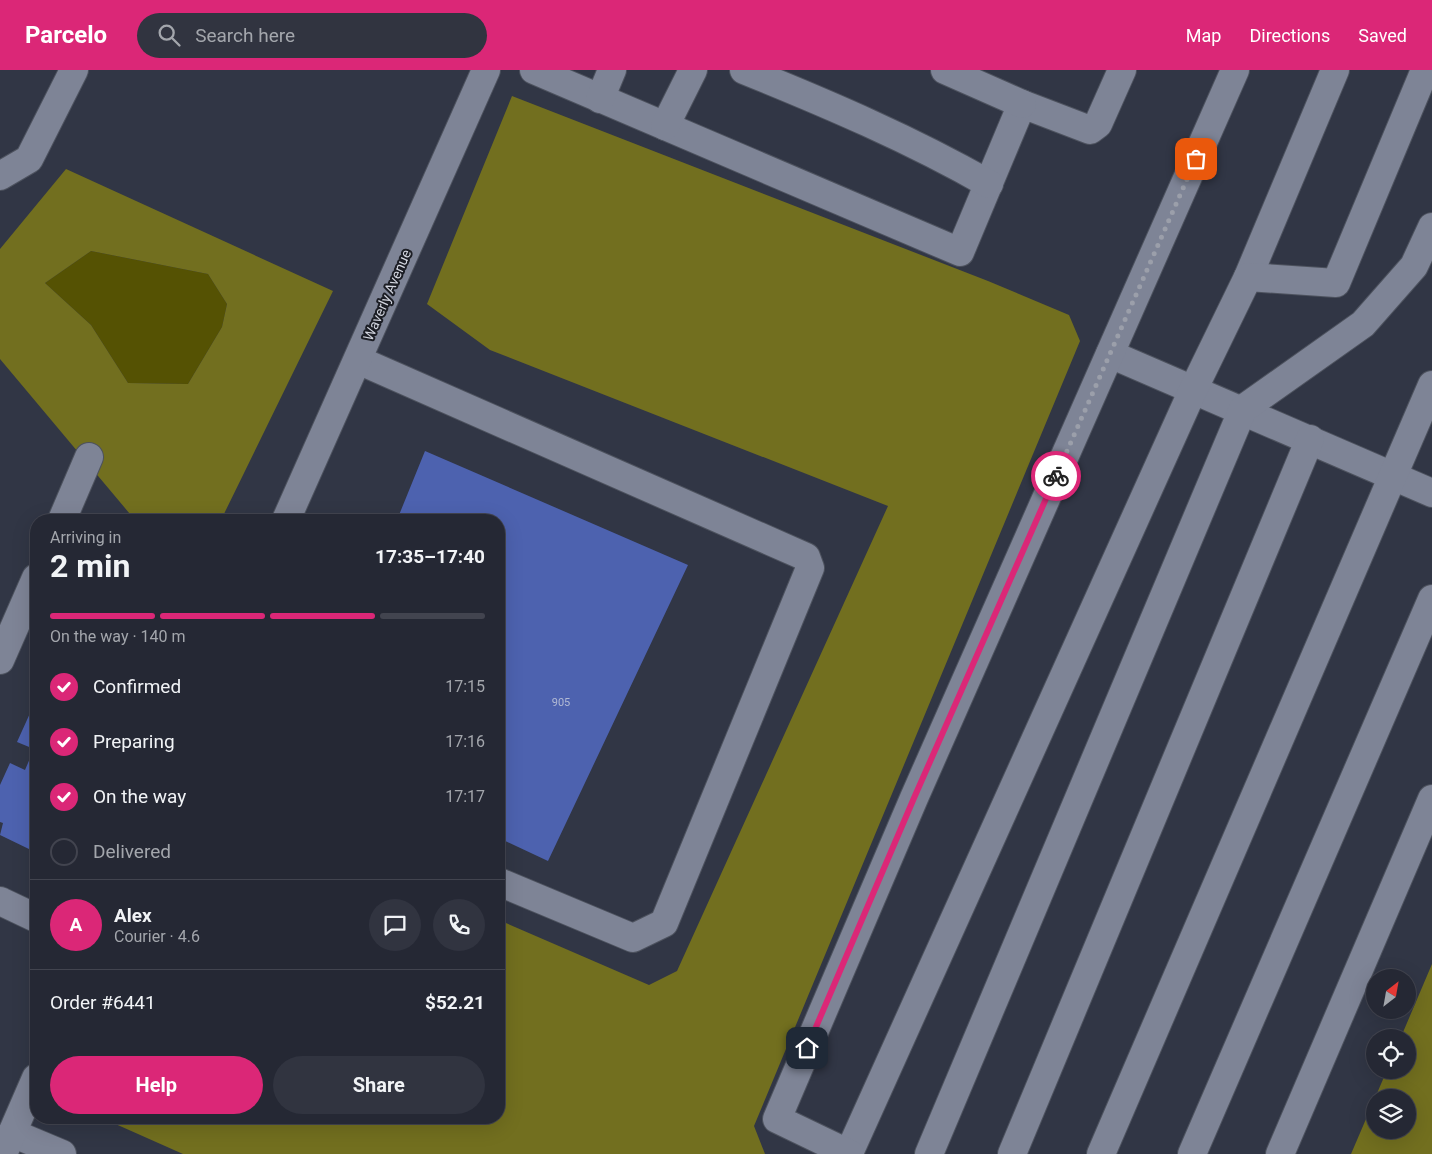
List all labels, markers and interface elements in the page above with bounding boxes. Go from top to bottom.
search box [137,13,487,58]
text: Parcelo [25,21,107,49]
icon: search [155,21,183,49]
text: Search here [195,24,295,47]
text: Map [1186,25,1221,46]
text: Directions [1249,25,1330,46]
text: Saved [1358,25,1407,46]
pin [1175,138,1217,180]
icon: bag [1182,145,1210,173]
street label: Waverly Avenue [360,247,414,343]
courier [1031,451,1081,501]
icon: bike [1042,462,1070,490]
text: Arriving in [50,528,121,547]
text: 17:35–17:40 [375,545,485,568]
text: 2 min [50,547,130,585]
text: On the way · 140 m [50,627,186,646]
icon: check [50,673,78,701]
text: Confirmed [93,675,181,698]
text: 17:15 [445,677,485,696]
house number: 905 [552,696,570,709]
icon: check [50,728,78,756]
text: Preparing [93,730,175,753]
text: 17:16 [445,732,485,751]
icon: check [50,783,78,811]
text: On the way [93,785,186,808]
text: 17:17 [445,787,485,806]
text: Delivered [93,840,171,863]
button: chat [369,899,421,951]
button: phone [433,899,485,951]
text: Alex [114,904,152,927]
text: A [70,913,82,936]
text: Courier · 4.6 [114,927,200,946]
north arrow [1366,969,1416,1019]
map controls [1366,969,1416,1139]
text: Order #6441 [50,991,156,1014]
text: $52.21 [425,991,485,1014]
pin [786,1027,828,1069]
button: locate [1366,1029,1416,1079]
icon: home [793,1034,821,1062]
button: Help [50,1056,263,1114]
button: Share [273,1056,485,1114]
button: layers [1366,1089,1416,1139]

